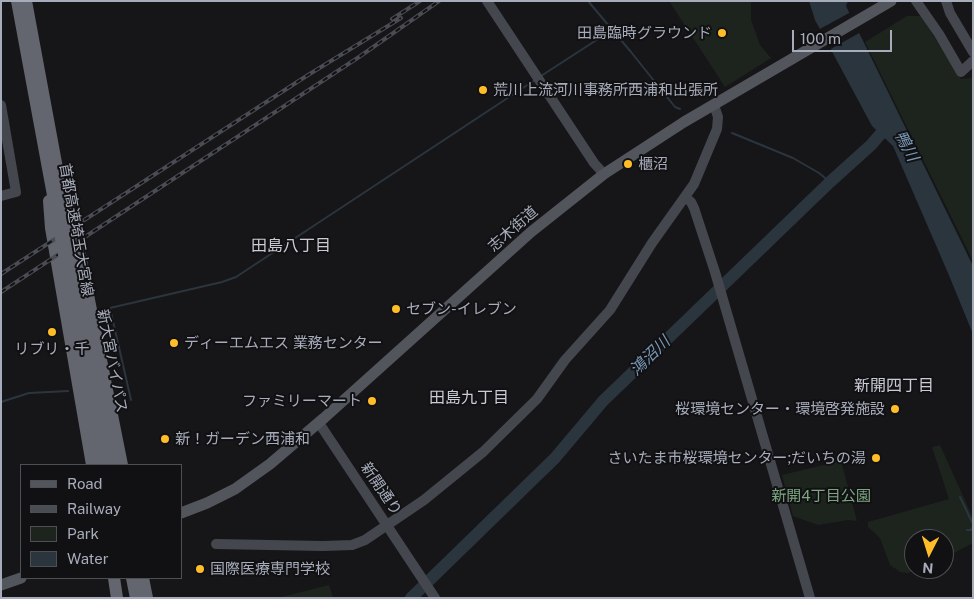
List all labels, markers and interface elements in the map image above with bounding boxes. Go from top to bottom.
scale bar [794,20,894,52]
place label: 田島臨時グラウンド [577,24,712,42]
marker: 田島臨時グラウンド [716,27,728,39]
text: 100 m [800,30,841,47]
place label: 荒川上流河川事務所西浦和出張所 [493,81,718,99]
marker: 荒川上流河川事務所西浦和出張所 [477,84,489,96]
water label: 鴨川 [890,127,922,165]
place label: 櫃沼 [638,155,668,173]
marker: 櫃沼 [622,158,634,170]
street label: 首都高速埼玉大宮線 [55,162,97,298]
street label: 志木街道 [484,203,542,255]
district label: 田島八丁目 [251,236,331,256]
place label: セブン-イレブン [406,300,517,318]
marker: セブン-イレブン [390,303,402,315]
street label: 新大宮バイパス [93,308,131,414]
marker: リブリ・千 [46,326,58,338]
water label: 鴻沼川 [626,332,674,380]
place label: ディーエムエス 業務センター [184,334,383,352]
marker: ディーエムエス 業務センター [168,337,180,349]
place label: リブリ・千 [15,340,89,358]
district label: 新開四丁目 [854,376,934,396]
district label: 田島九丁目 [429,388,509,408]
place label: ファミリーマート [242,392,362,410]
marker: ファミリーマート [366,395,378,407]
place label: 桜環境センター・環境啓発施設 [675,400,885,418]
marker: 桜環境センター・環境啓発施設 [889,403,901,415]
place label: 新！ガーデン西浦和 [175,430,310,448]
marker: 新！ガーデン西浦和 [159,433,171,445]
place label: さいたま市桜環境センター;だいちの湯 [607,449,866,467]
marker: さいたま市桜環境センター;だいちの湯 [870,452,882,464]
street label: 新開通り [357,459,405,519]
legend [20,464,182,579]
text: Road [67,475,103,492]
park label: 新開4丁目公園 [771,487,871,505]
text: Railway [67,500,121,517]
text: Park [67,525,99,542]
north arrow [904,529,954,579]
text: Water [67,550,109,567]
place label: 国際医療専門学校 [210,560,330,578]
text: N [922,560,934,576]
marker: 国際医療専門学校 [194,563,206,575]

